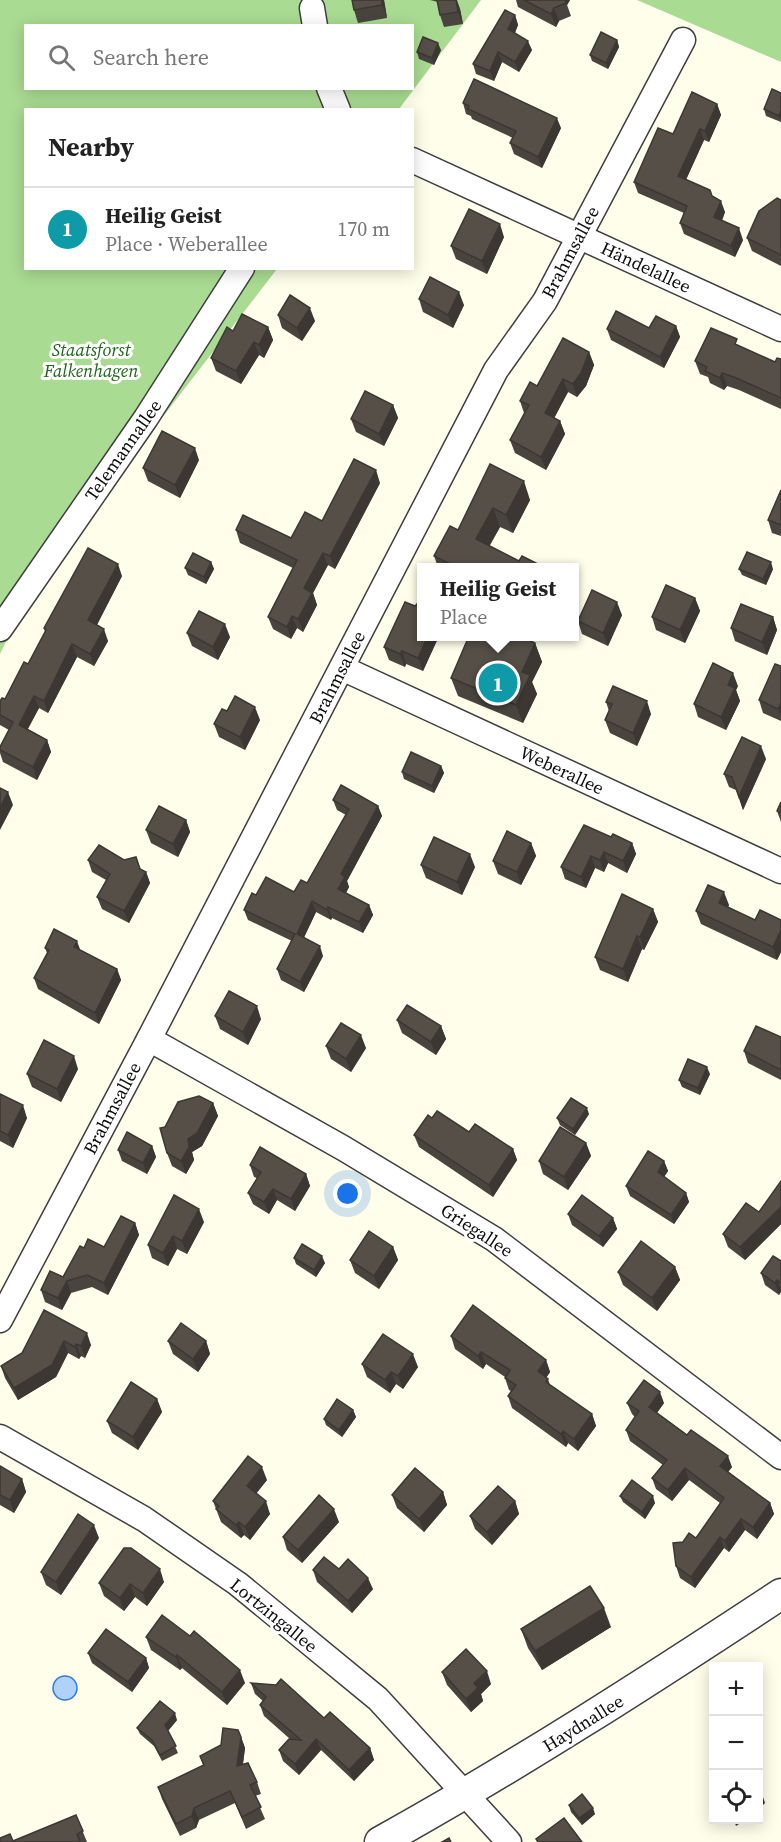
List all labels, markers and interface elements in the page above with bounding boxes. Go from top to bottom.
search box [24,24,414,90]
icon: search [45,41,78,74]
text: Search here [93,42,209,72]
text: Nearby [48,129,134,165]
text: Heilig Geist [105,200,222,230]
street label: Brahmsallee [535,202,605,302]
text: 1 [62,215,73,243]
text: 170 m [337,215,390,243]
text: Place · Weberallee [105,230,268,258]
street label: Händelallee [597,235,695,299]
park label: Staatsforst Falkenhagen [43,337,138,383]
street label: Telemannallee [79,394,167,506]
popup [417,563,579,641]
text: Heilig Geist [440,573,556,603]
text: Place [440,603,487,631]
street label: Brahmsallee [303,626,371,728]
pin: 1 [478,660,518,706]
street label: Weberallee [516,740,608,800]
street label: Brahmsallee [77,1058,147,1158]
your location [333,1179,362,1208]
street label: Griegallee [436,1197,518,1263]
street label: Lortzingallee [225,1572,323,1658]
map controls [709,1662,763,1824]
button: + [709,1662,763,1716]
street label: Haydnallee [538,1688,628,1758]
button: − [709,1716,763,1770]
button: locate [709,1770,763,1824]

